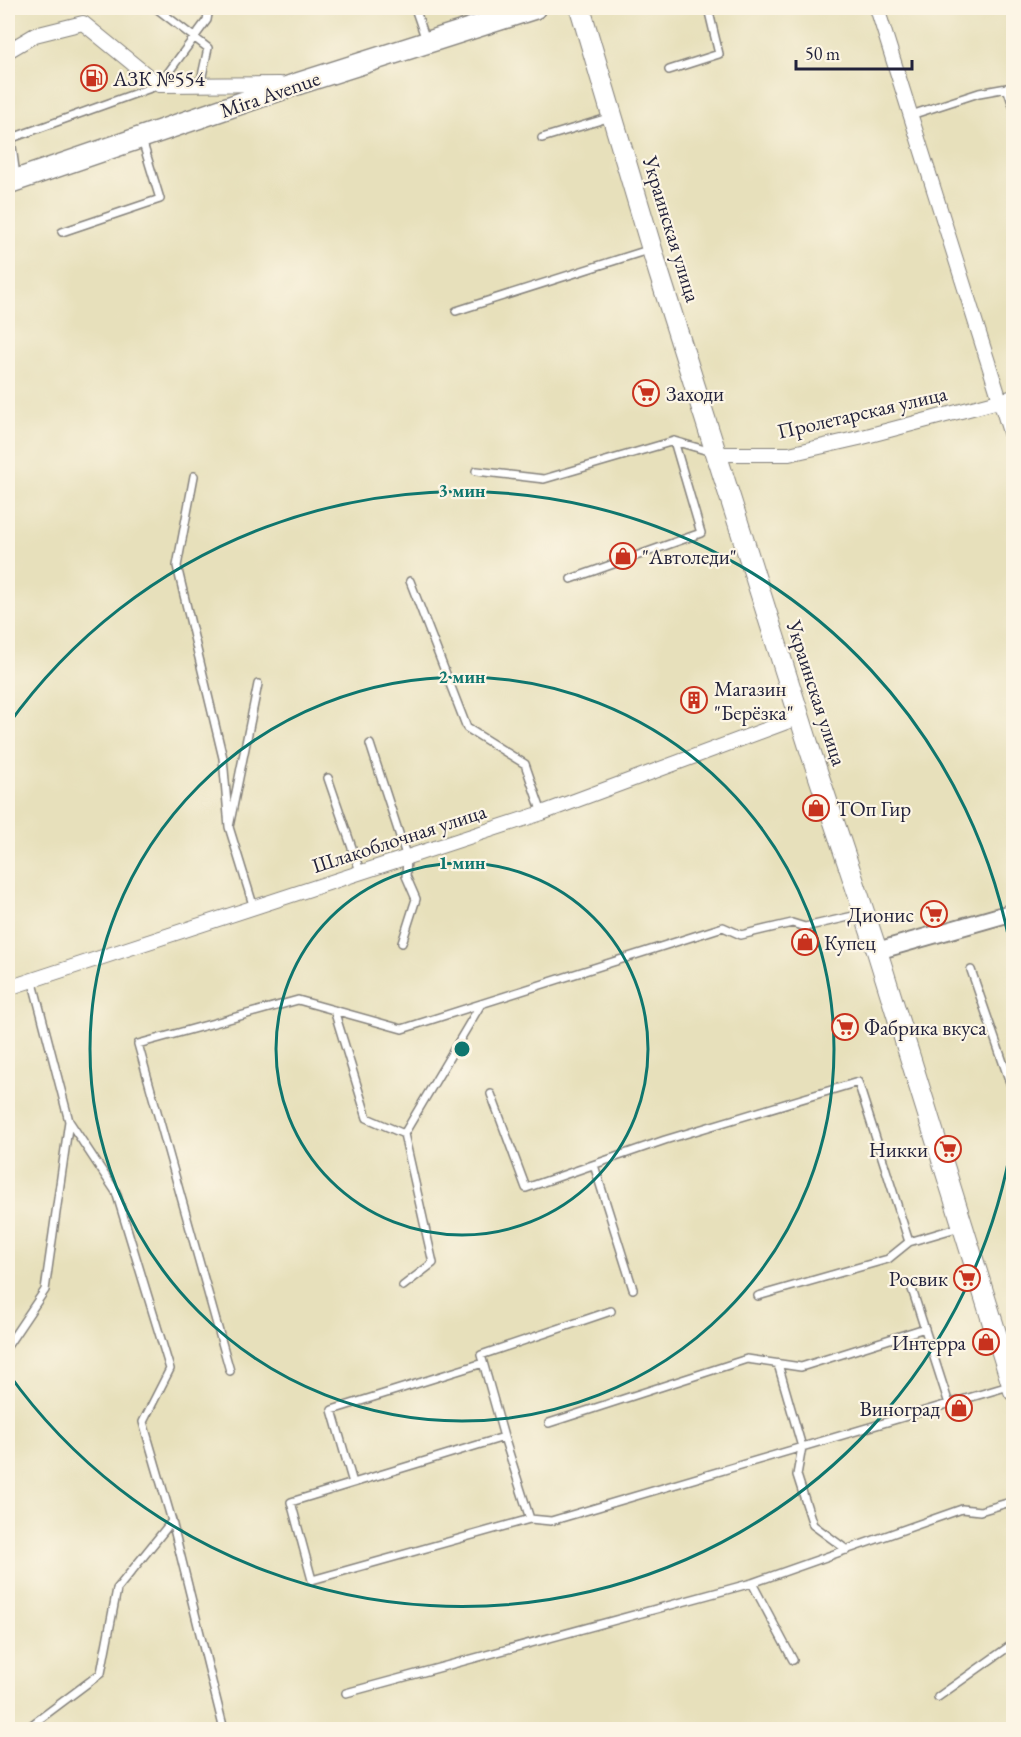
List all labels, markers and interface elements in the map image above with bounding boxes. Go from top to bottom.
scale bar [796,33,912,71]
text: 50 m [805,42,840,65]
fuel station icon: АЗК №554 [79,63,109,93]
street label: Mira Avenue [216,64,324,124]
place label: АЗК №554 [112,65,206,92]
street label: Украинская улица [637,152,707,306]
supermarket icon: Заходи [631,378,661,408]
street label: Пролетарская улица [775,379,950,445]
place label: Заходи [666,380,724,407]
text: 3 мин [439,479,486,502]
shop icon: "Автоледи" [608,541,638,571]
place label: "Автоледи" [642,543,737,570]
street label: Украинская улица [780,616,853,770]
text: 2 мин [439,665,486,688]
place label: Магазин "Берёзка" [714,675,794,726]
building icon: Магазин "Берёзка" [679,685,709,715]
shop icon: ТОп Гир [801,793,831,823]
place label: ТОп Гир [836,795,911,822]
street label: Шлакоблочная улица [309,797,490,879]
text: 1 мин [439,851,486,874]
supermarket icon: Дионис [919,899,949,929]
place label: Дионис [847,901,914,928]
shop icon: Купец [790,927,820,957]
place label: Купец [824,929,876,956]
supermarket icon: Фабрика вкуса [830,1012,860,1042]
place label: Фабрика вкуса [864,1014,987,1041]
centre of rings [452,1039,472,1059]
supermarket icon: Никки [933,1134,963,1164]
place label: Никки [869,1136,928,1163]
supermarket icon: Росвик [952,1263,982,1293]
place label: Росвик [889,1265,948,1292]
shop icon: Интерра [971,1327,1001,1357]
place label: Интерра [892,1329,967,1356]
shop icon: Виноград [944,1393,974,1423]
place label: Виноград [859,1395,940,1422]

